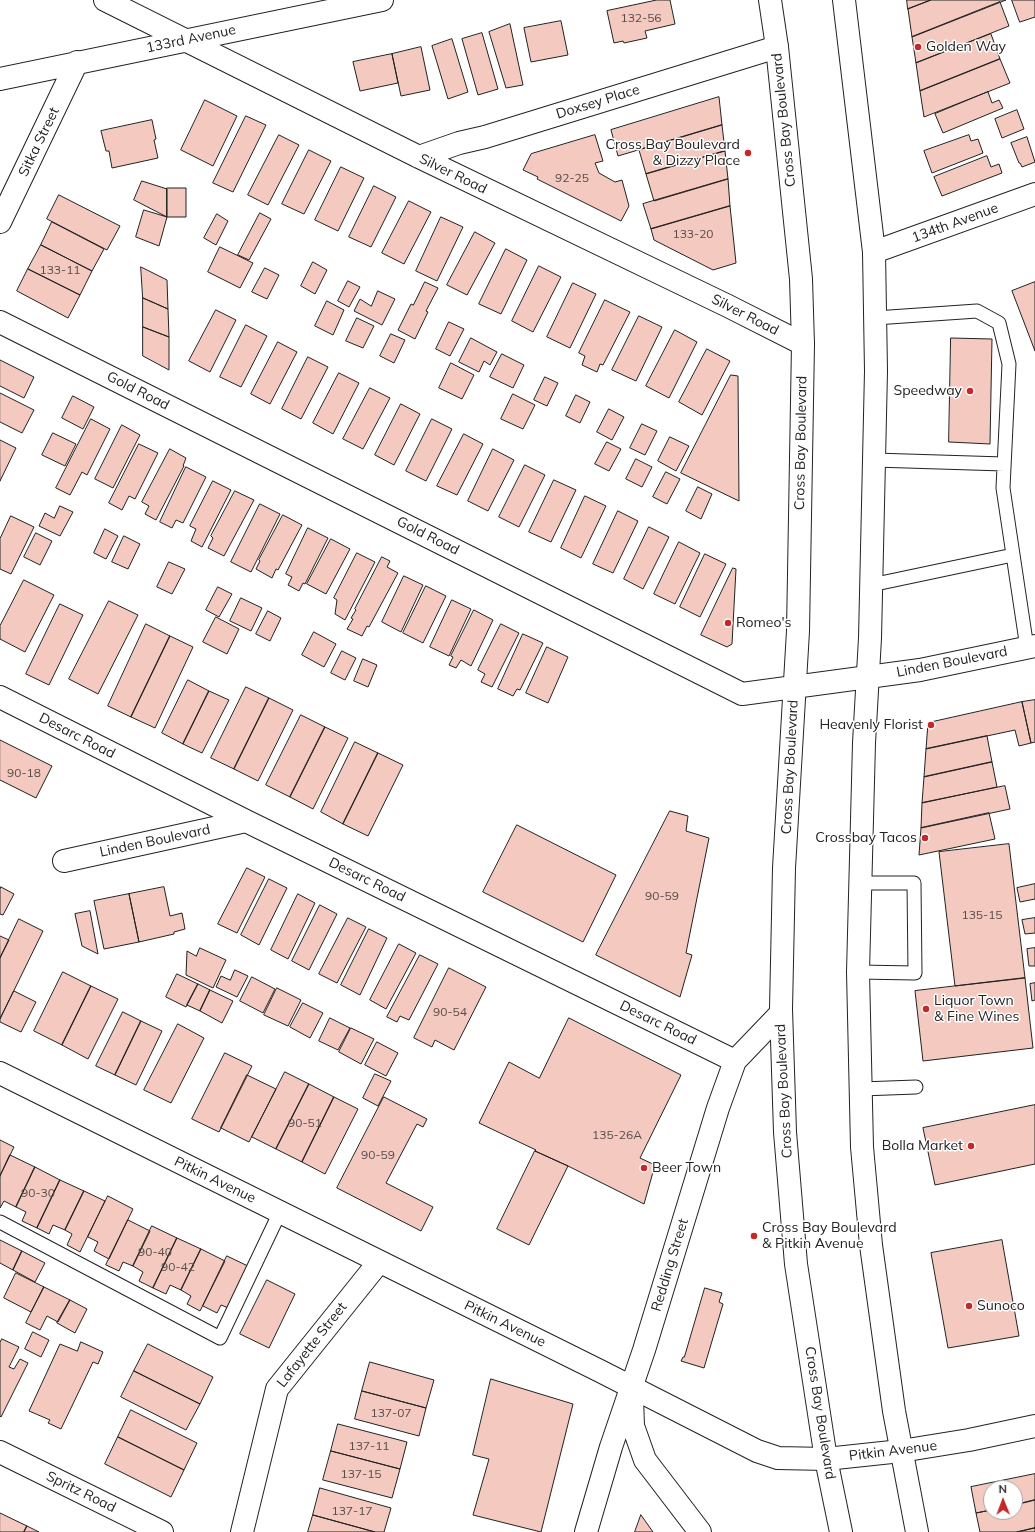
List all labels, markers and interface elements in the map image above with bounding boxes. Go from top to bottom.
house number: 132-56 [620,11,662,25]
street label: 133rd Avenue [145,21,237,57]
place label: Golden Way [926,39,1006,55]
marker: Golden Way [913,42,923,52]
street label: Cross Bay Boulevard [769,52,799,188]
street label: Doxsey Place [554,81,642,123]
street label: Sitka Street [15,105,63,179]
place label: Cross Bay Boulevard & Dizzy Place [605,137,740,170]
marker: Cross Bay Boulevard & Dizzy Place [743,148,753,158]
street label: Silver Road [416,150,490,198]
house number: 92-25 [555,171,589,185]
street label: 134th Avenue [910,200,1000,246]
house number: 133-20 [672,227,714,241]
house number: 133-11 [39,263,81,277]
street label: Silver Road [708,291,782,339]
street label: Gold Road [104,368,172,414]
street label: Cross Bay Boulevard [791,376,811,510]
place label: Speedway [893,383,962,399]
marker: Speedway [965,386,975,396]
street label: Gold Road [394,513,462,559]
place label: Romeo's [736,615,791,631]
marker: Romeo's [723,618,733,628]
street label: Linden Boulevard [895,643,1009,681]
street label: Cross Bay Boulevard [778,699,802,835]
street label: Desarc Road [36,710,118,762]
place label: Heavenly Florist [819,717,923,733]
marker: Heavenly Florist [926,720,936,730]
house number: 90-18 [7,766,41,780]
street label: Linden Boulevard [98,821,212,861]
place label: Crossbay Tacos [815,830,917,846]
marker: Crossbay Tacos [920,833,930,843]
street label: Desarc Road [326,854,408,906]
house number: 90-59 [645,889,679,903]
house number: 135-15 [961,908,1003,922]
place label: Liquor Town & Fine Wines [934,993,1019,1026]
street label: Desarc Road [617,997,699,1049]
marker: Liquor Town & Fine Wines [921,1004,931,1014]
house number: 90-54 [433,1005,467,1019]
street label: Cross Bay Boulevard [772,1023,796,1159]
house number: 90-51 [288,1116,322,1130]
house number: 135-26A [592,1128,642,1142]
place label: Bolla Market [882,1138,963,1154]
marker: Bolla Market [966,1141,976,1151]
house number: 90-59 [361,1148,395,1162]
street label: Pitkin Avenue [172,1153,258,1207]
place label: Beer Town [652,1160,721,1176]
marker: Beer Town [639,1163,649,1173]
house number: 90-30 [21,1186,55,1200]
street label: Redding Street [648,1217,692,1313]
place label: Cross Bay Boulevard & Pitkin Avenue [762,1220,897,1252]
marker: Cross Bay Boulevard & Pitkin Avenue [749,1231,759,1241]
house number: 90-40 [138,1245,172,1259]
house number: 90-42 [161,1260,195,1274]
street label: Pitkin Avenue [462,1297,548,1351]
place label: Sunoco [977,1298,1025,1314]
street label: Lafayette Street [274,1299,350,1391]
marker: Sunoco [964,1301,974,1311]
street label: Cross Bay Boulevard [801,1345,839,1481]
house number: 137-07 [370,1406,412,1420]
street label: Pitkin Avenue [848,1437,938,1465]
house number: 137-11 [348,1439,390,1453]
house number: 137-15 [340,1467,382,1481]
street label: Spritz Road [43,1468,119,1516]
north arrow [983,1480,1023,1520]
text: N [999,1482,1007,1496]
house number: 137-17 [331,1504,373,1518]

